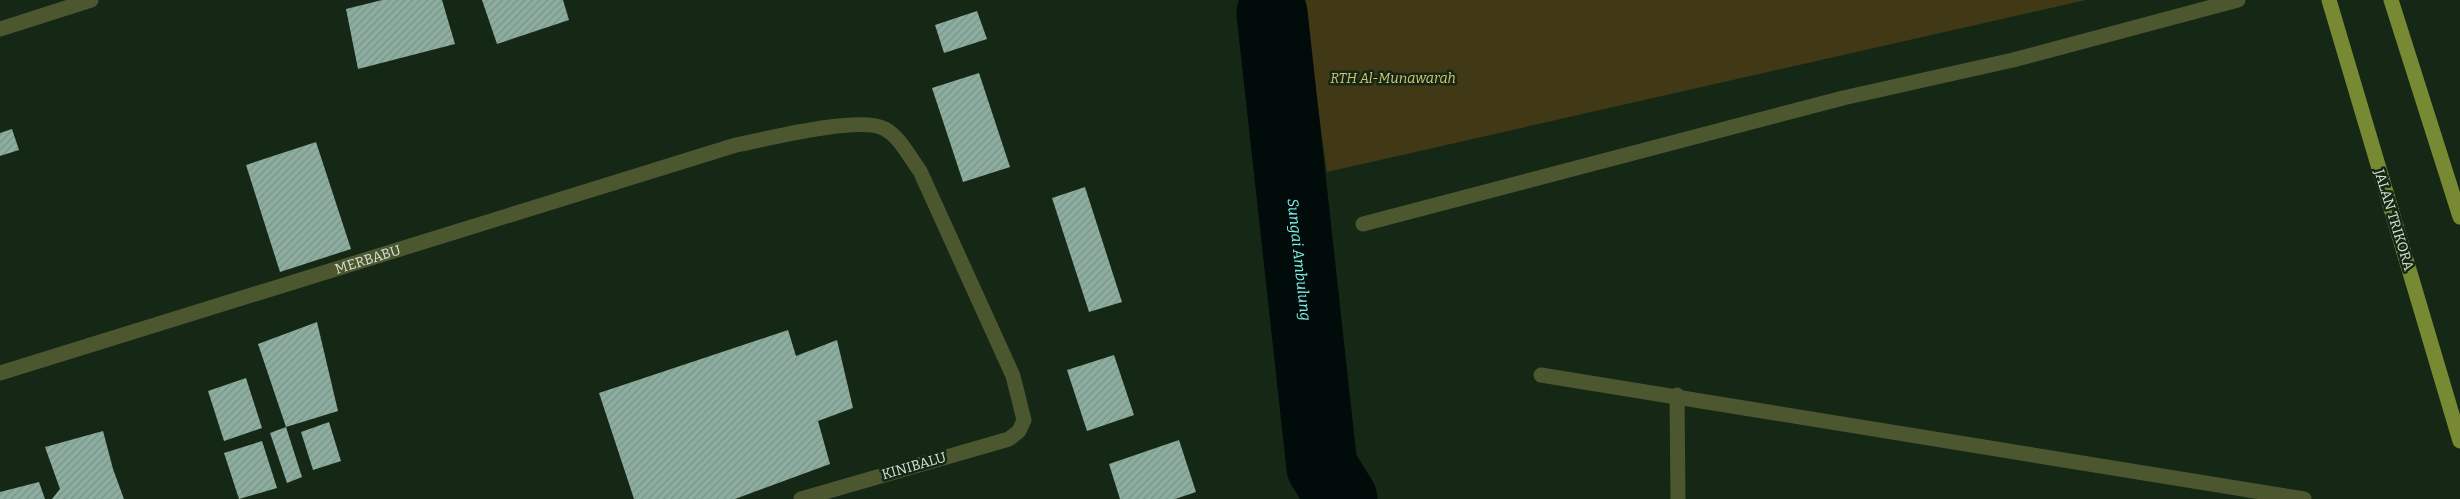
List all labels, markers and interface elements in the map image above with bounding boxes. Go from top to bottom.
park label: RTH Al-Munawarah [1330,70,1456,87]
street label: JALAN TRIKORA [2370,166,2417,273]
water label: Sungai Ambulung [1283,197,1315,322]
street label: MERBABU [333,241,403,277]
street label: KINIBALU [880,449,949,483]

